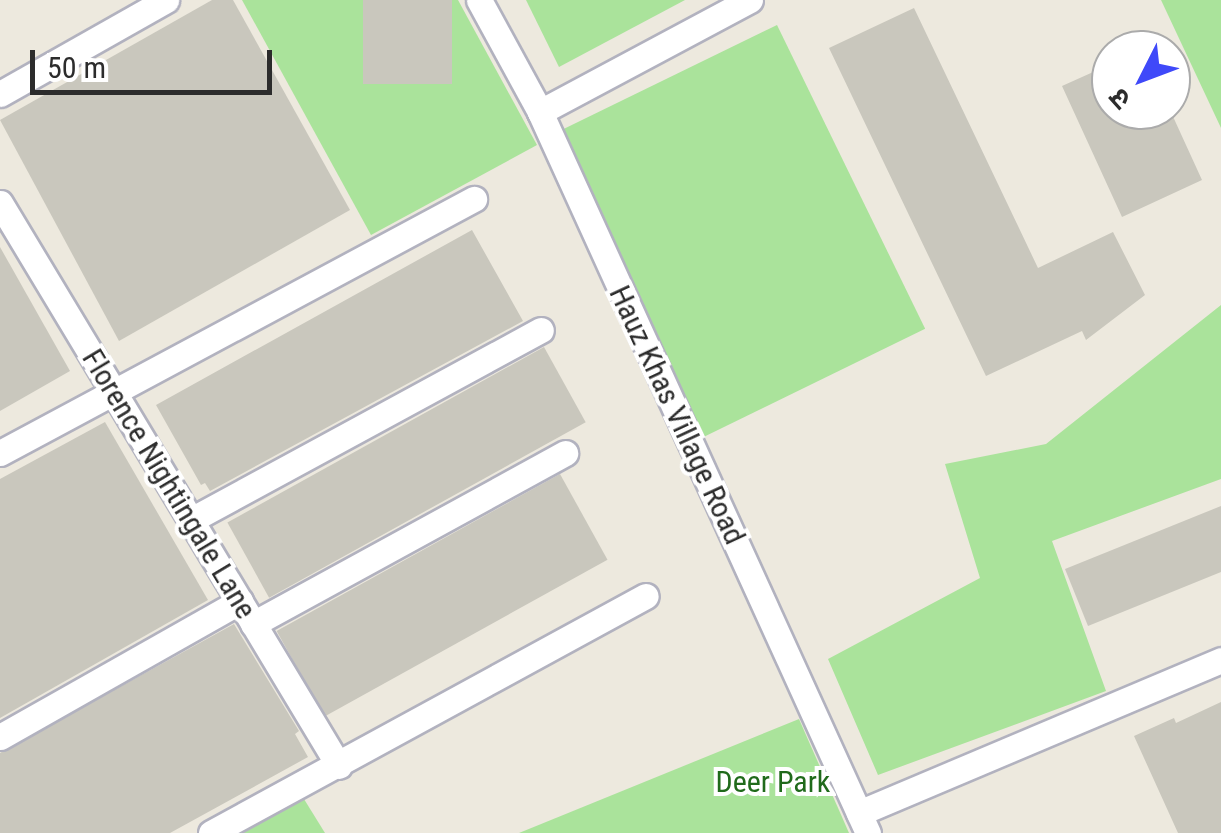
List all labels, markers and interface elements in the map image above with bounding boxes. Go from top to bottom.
scale bar [35,30,278,92]
north arrow [1091,30,1191,130]
text: 50 m [47,50,106,85]
text: उ [1102,82,1138,116]
street label: Hauz Khas Village Road [601,280,753,550]
street label: Florence Nightingale Lane [74,343,264,625]
park label: Deer Park [716,764,830,800]

